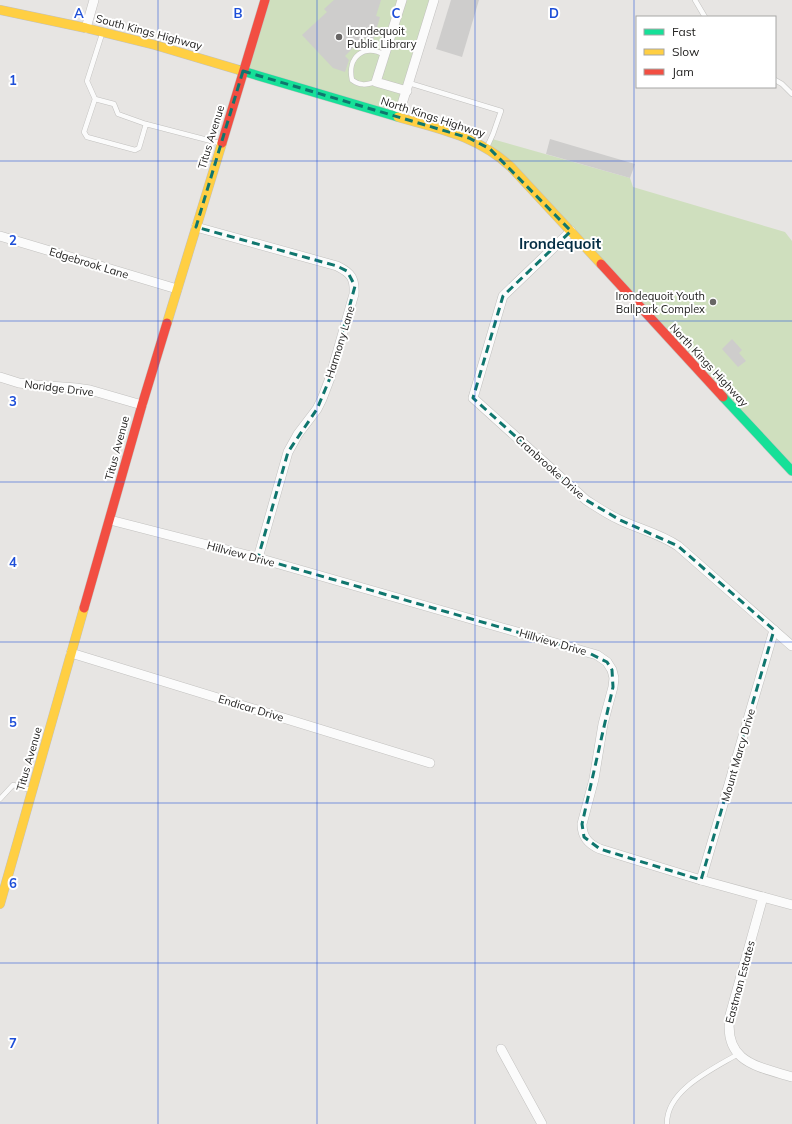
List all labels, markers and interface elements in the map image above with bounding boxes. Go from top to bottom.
text: A [74,5,84,21]
text: B [234,5,243,21]
text: C [392,5,401,21]
text: D [549,5,559,21]
street label: South Kings Highway [94,11,204,53]
legend [636,16,776,88]
place label: Irondequoit Public Library [347,24,417,51]
text: Fast [672,24,696,39]
marker: Irondequoit Public Library [334,32,344,42]
text: Slow [672,44,700,59]
text: Jam [672,64,694,79]
text: 1 [9,72,17,88]
street label: North Kings Highway [379,94,487,141]
street label: Titus Avenue [195,103,227,171]
text: 2 [9,232,17,248]
district label: Irondequoit [519,234,601,253]
street label: Edgebrook Lane [48,244,130,282]
place label: Irondequoit Youth Ballpark Complex [616,289,705,316]
marker: Irondequoit Youth Ballpark Complex [708,297,718,307]
street label: Harmony Lane [322,304,358,380]
street label: North Kings Highway [667,320,751,410]
street label: Noridge Drive [24,377,94,399]
text: 3 [9,393,17,409]
street label: Titus Avenue [102,414,132,482]
street label: Cranbrooke Drive [512,432,588,502]
street label: Hillview Drive [206,538,276,570]
text: 4 [9,554,17,570]
street label: Hillview Drive [518,626,588,658]
street label: Endicar Drive [217,691,285,725]
street label: Mount Marcy Drive [718,707,758,803]
text: 5 [9,714,17,730]
street label: Titus Avenue [13,725,45,793]
text: 6 [9,875,17,891]
street label: Eastman Estates [722,939,758,1025]
text: 7 [9,1035,17,1051]

